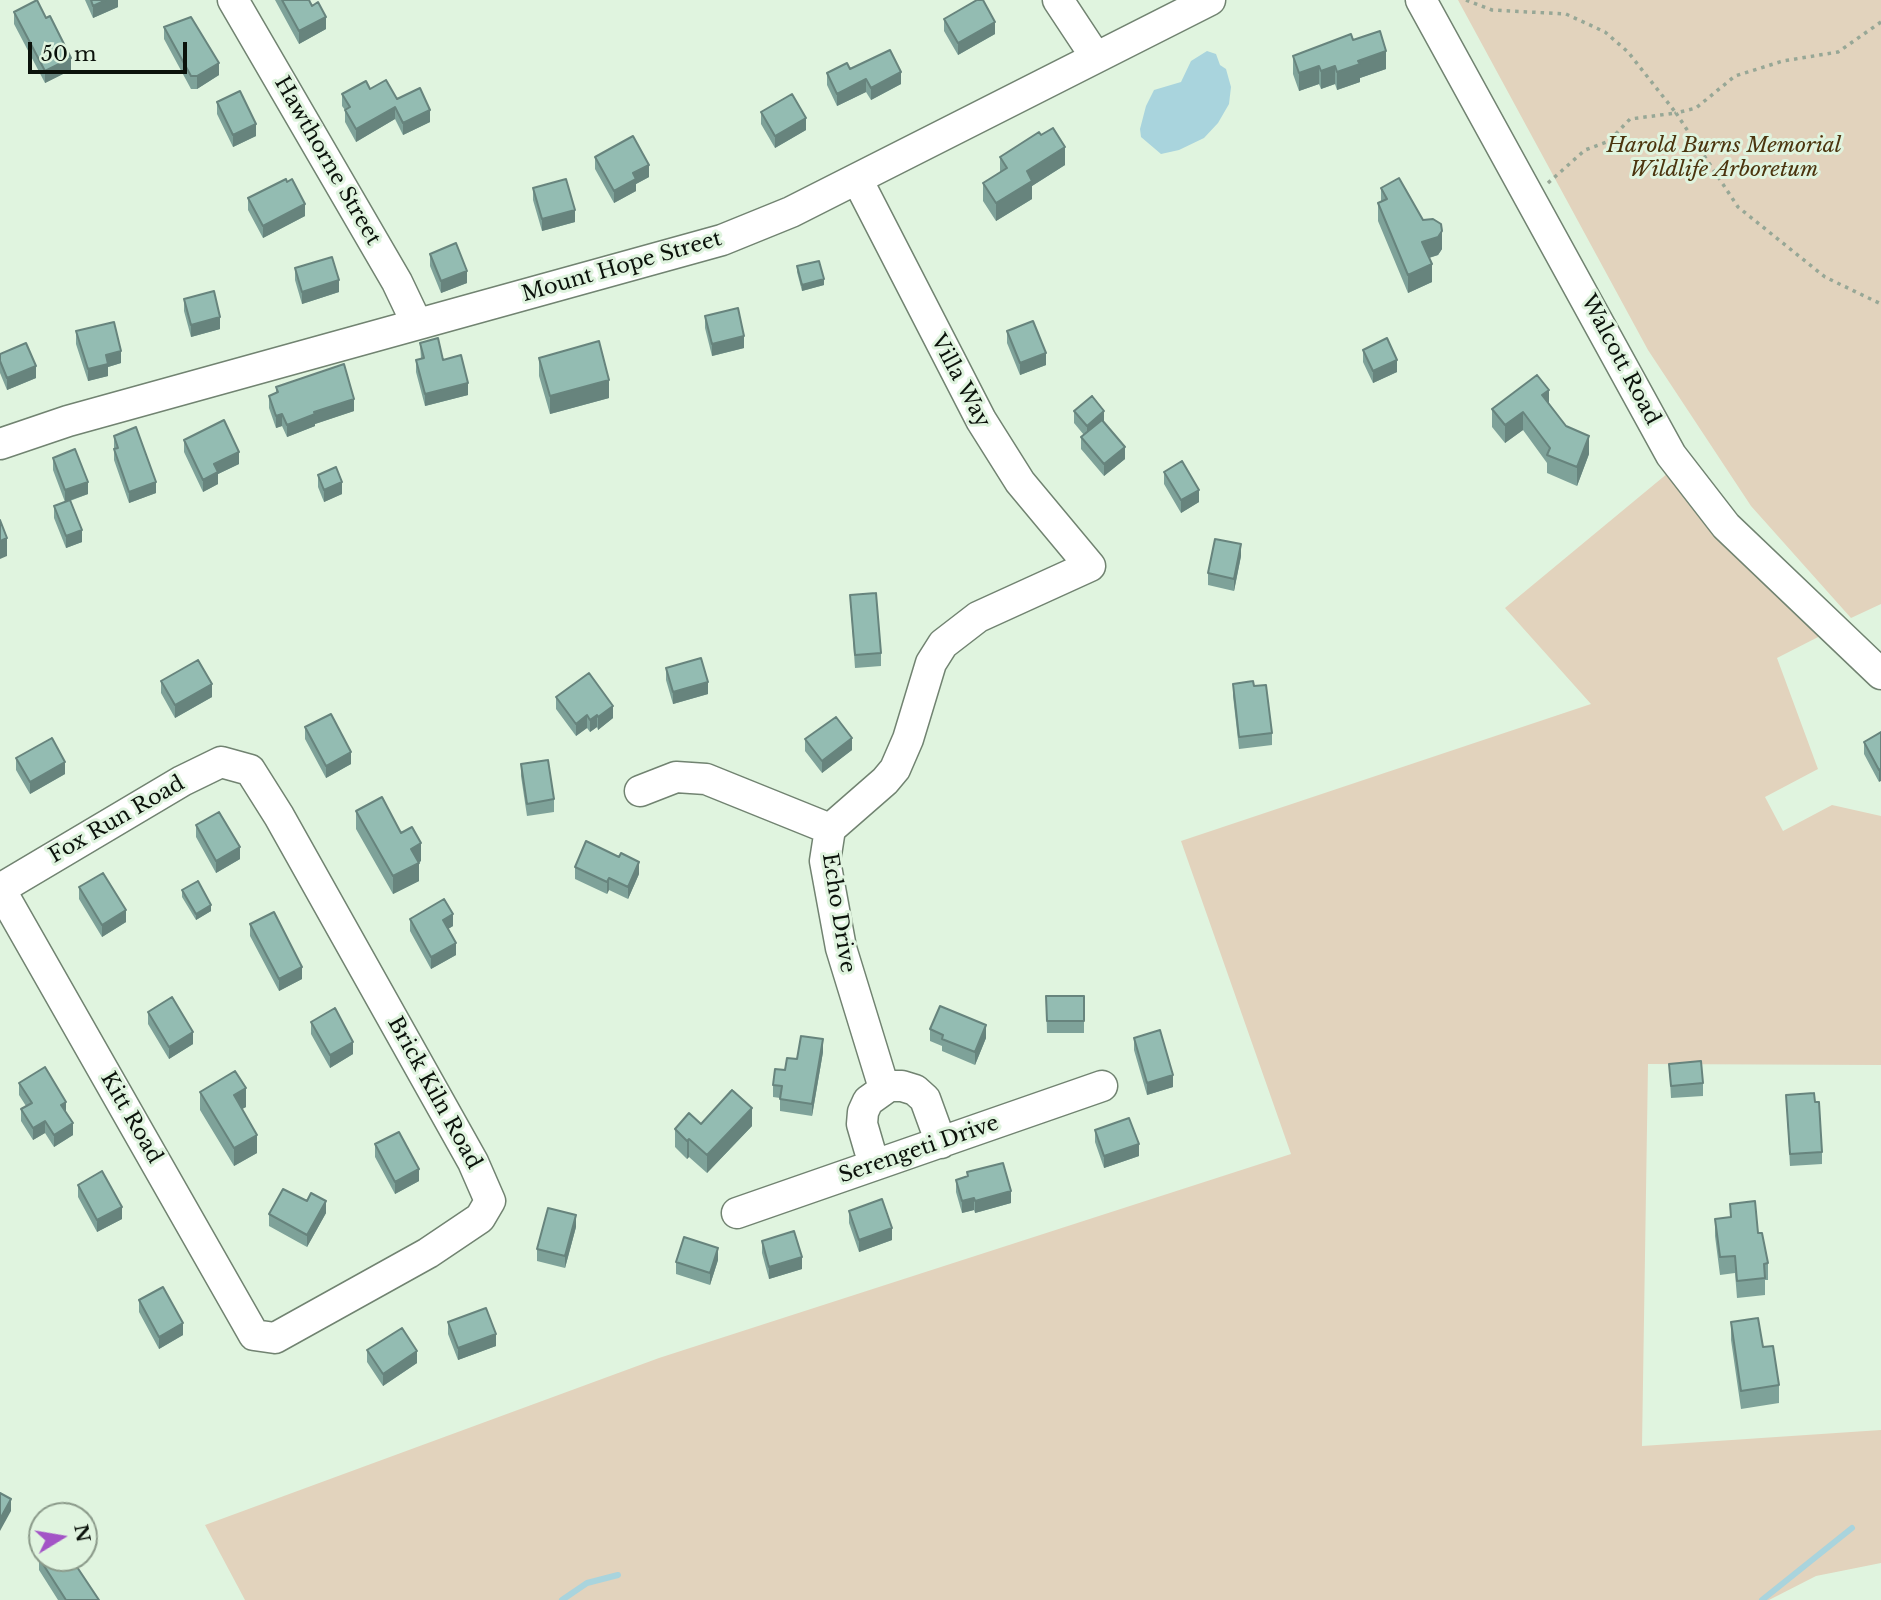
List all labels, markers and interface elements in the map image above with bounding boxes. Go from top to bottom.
scale bar [32,28,191,72]
text: 50 m [41,41,96,67]
street label: Hawthorne Street [268,72,386,250]
park label: Harold Burns Memorial Wildlife Arboretum [1607,133,1841,183]
street label: Mount Hope Street [519,226,725,308]
street label: Walcott Road [1575,290,1665,430]
street label: Villa Way [925,330,995,432]
street label: Fox Run Road [45,771,189,869]
street label: Echo Drive [816,851,860,975]
street label: Brick Kiln Road [382,1012,486,1174]
street label: Kitt Road [95,1068,167,1168]
street label: Serengeti Drive [836,1111,1002,1189]
north arrow [28,1502,98,1572]
text: N [69,1522,95,1544]

